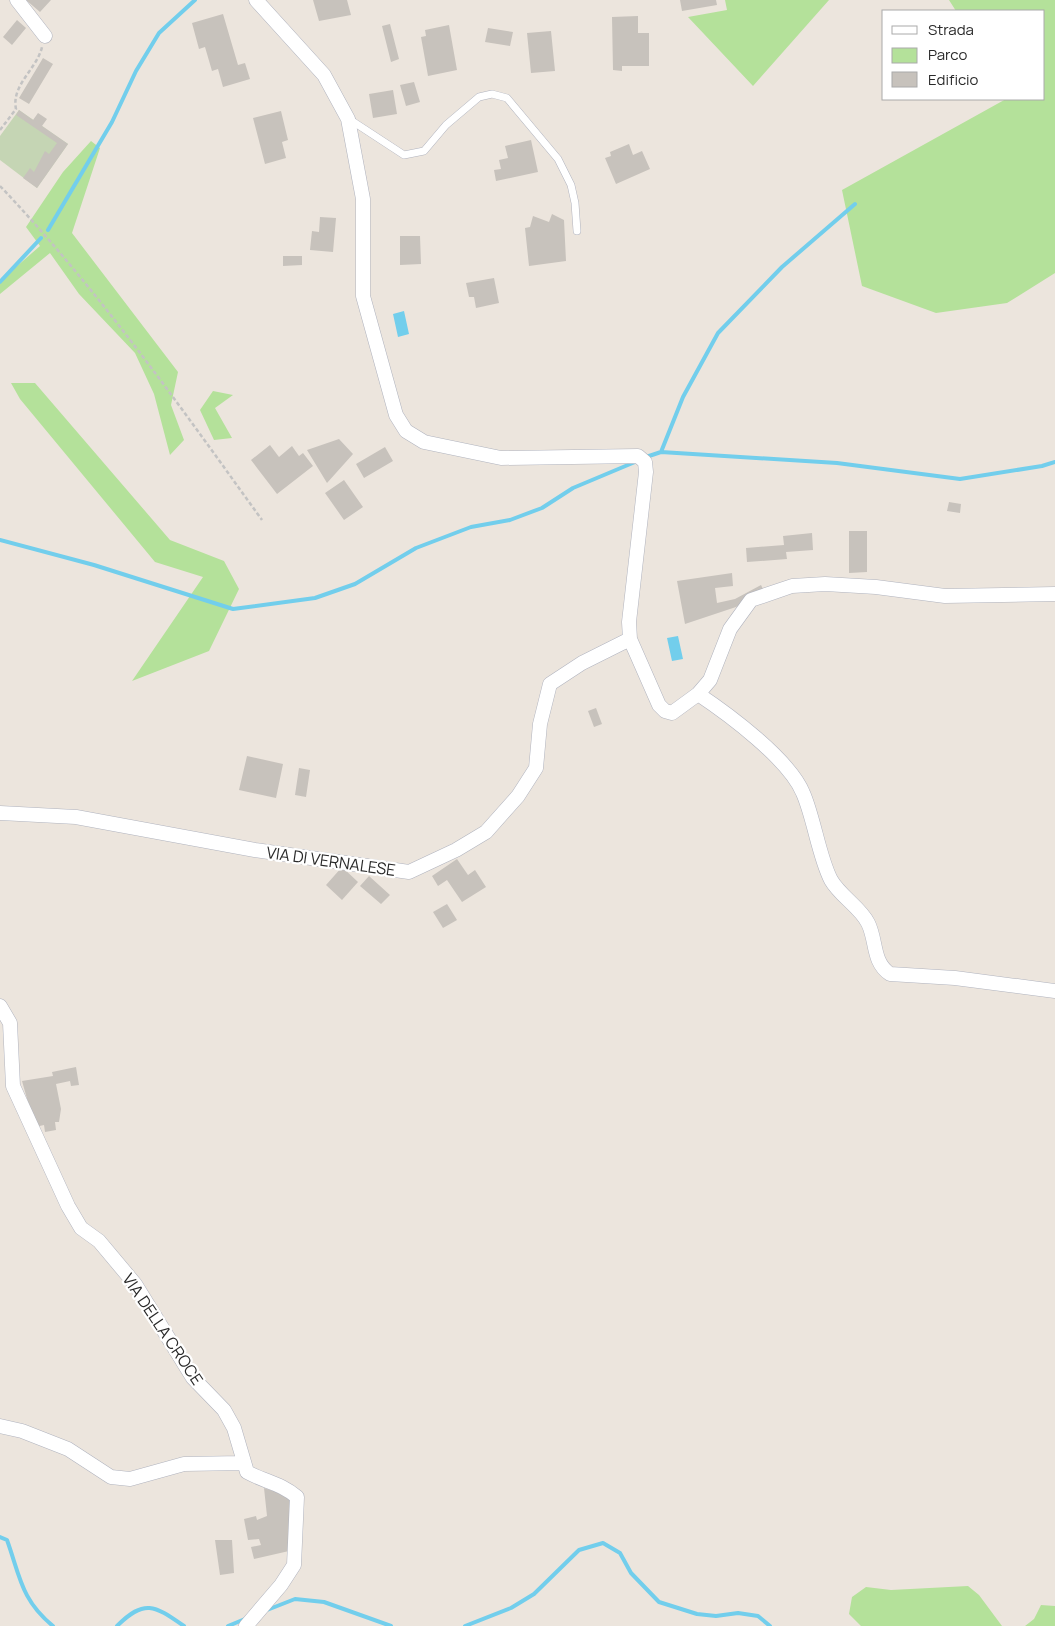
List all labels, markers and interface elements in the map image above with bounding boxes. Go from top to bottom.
legend [882,10,1045,100]
text: Strada [928,19,974,40]
text: Parco [928,44,967,65]
text: Edificio [928,69,979,90]
street label: VIA DI VERNALESE [265,841,397,881]
street label: VIA DELLA CROCE [118,1269,208,1389]

